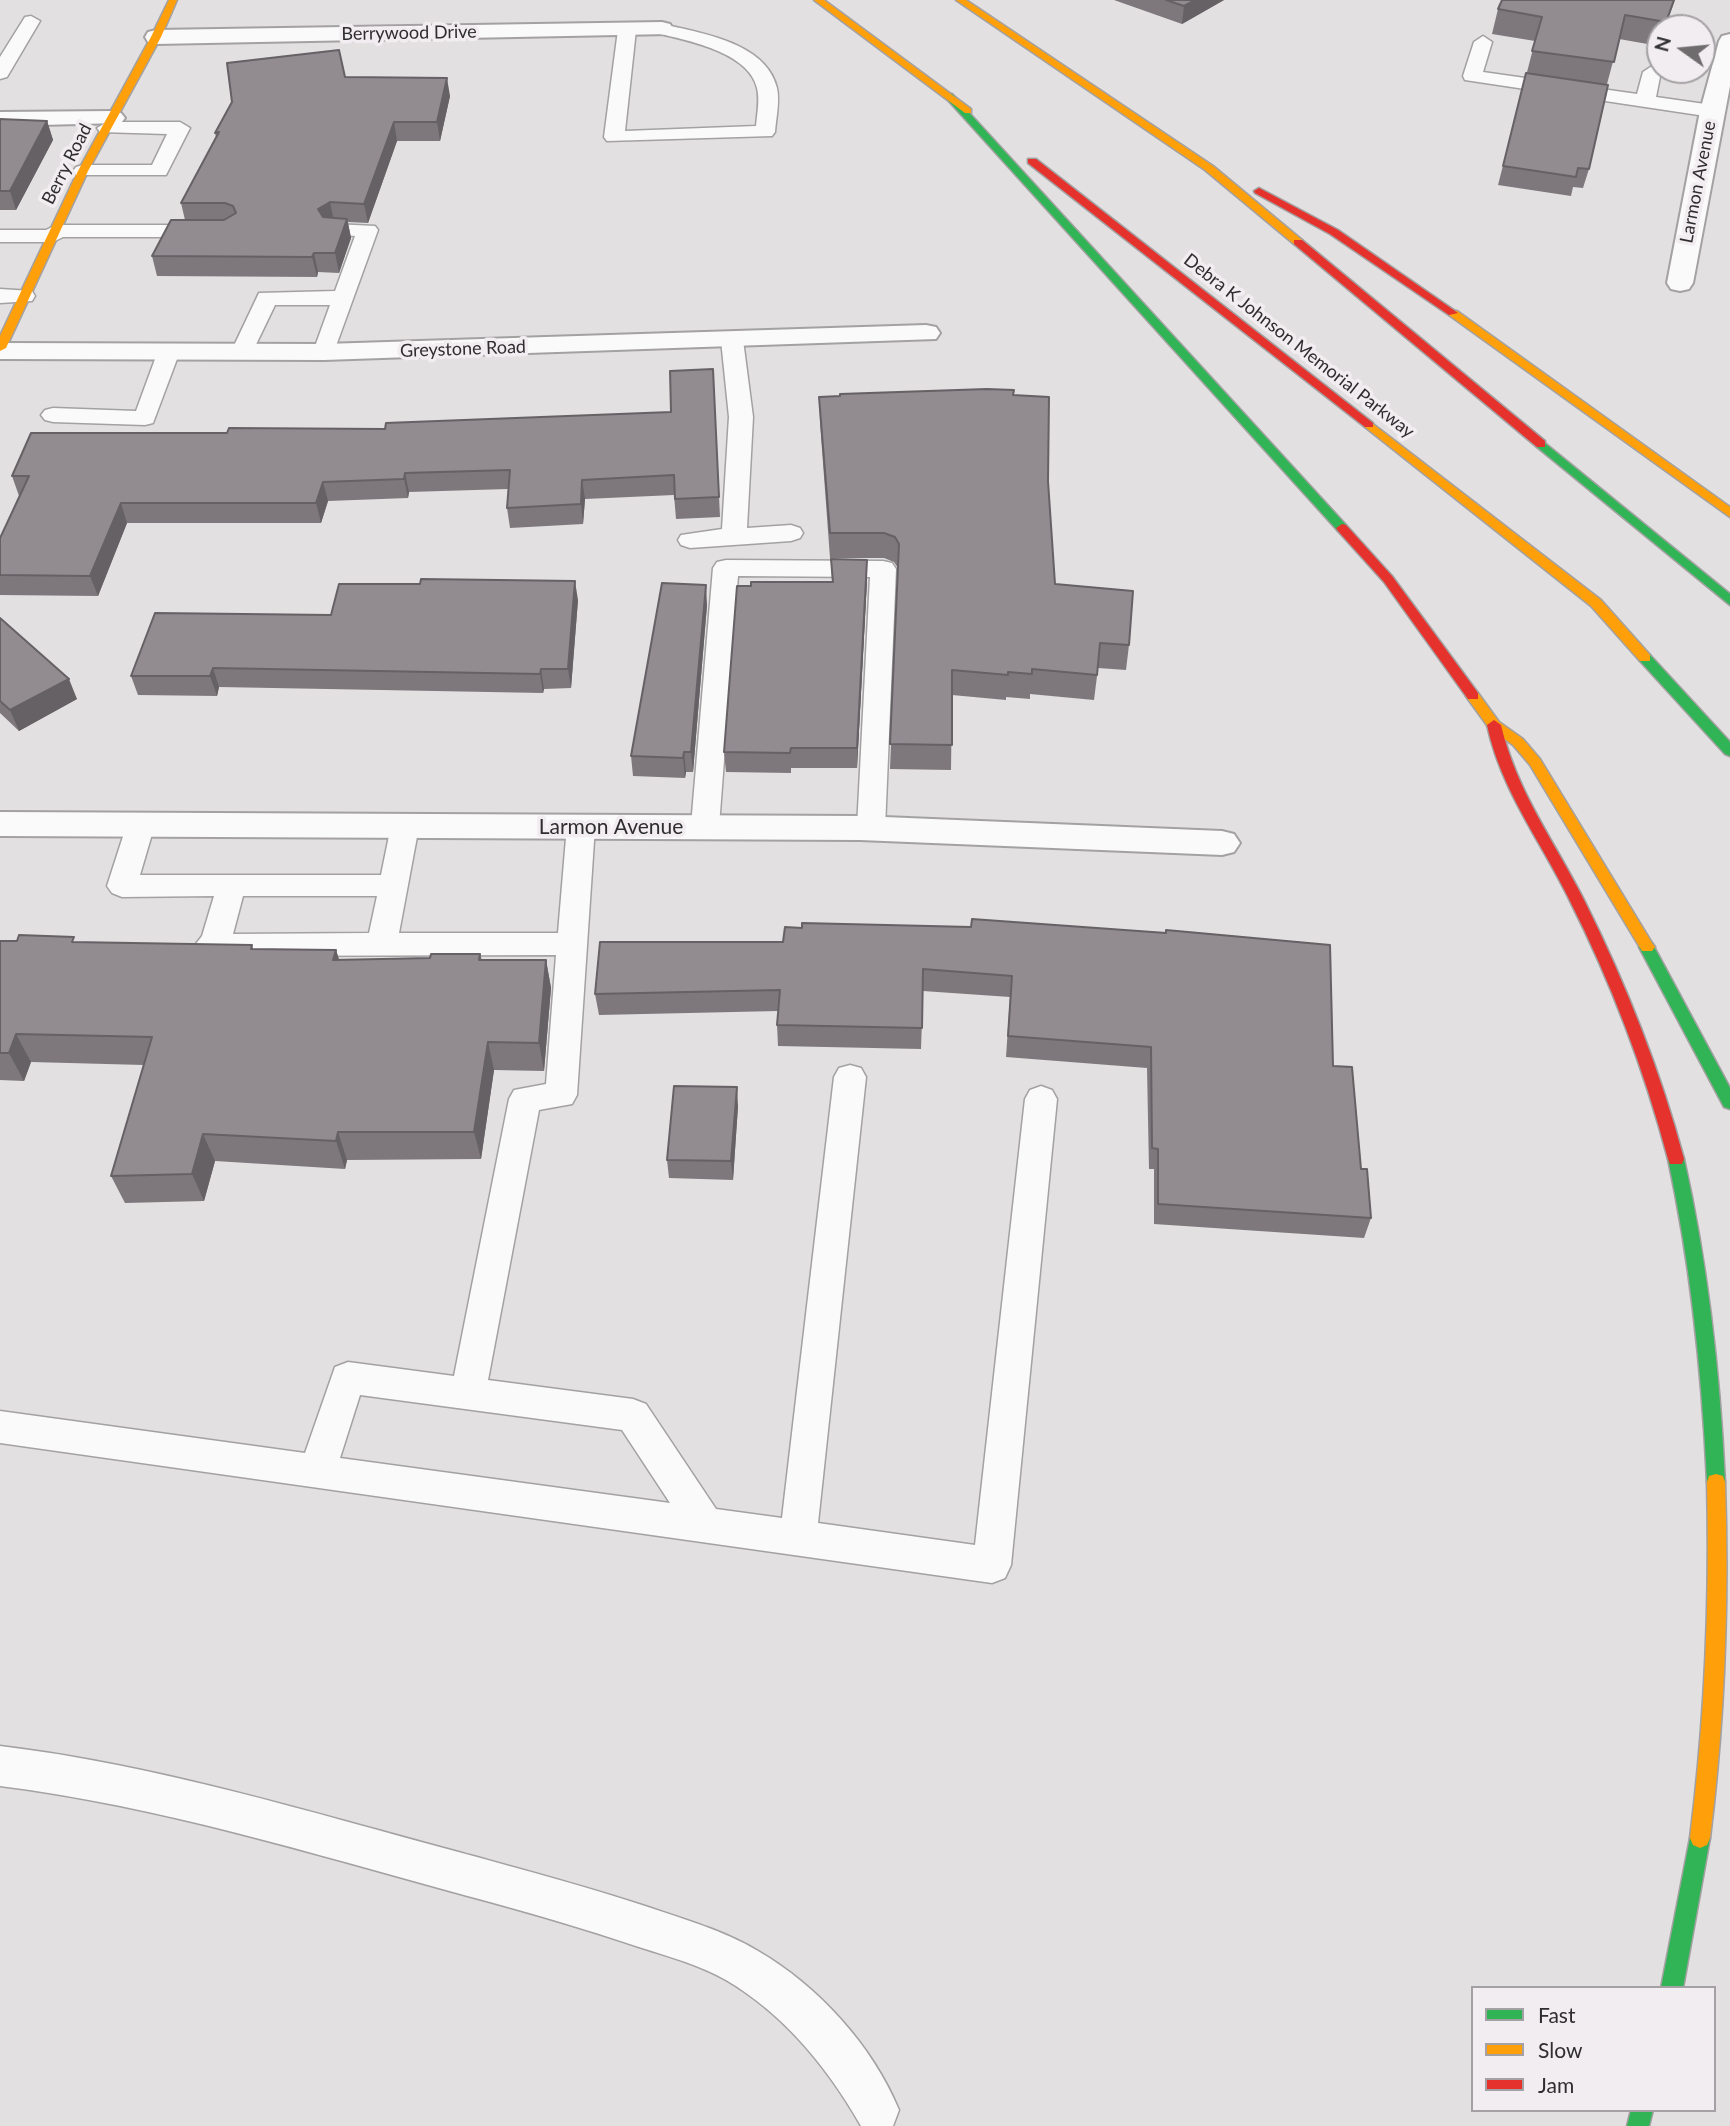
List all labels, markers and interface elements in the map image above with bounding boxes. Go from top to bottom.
north arrow [1646,14,1716,84]
street label: Berrywood Drive [341,21,477,45]
text: N [1649,34,1675,54]
street label: Larmon Avenue [1676,119,1720,245]
street label: Berry Road [37,120,97,208]
street label: Debra K Johnson Memorial Parkway [1179,249,1419,443]
street label: Greystone Road [400,336,526,362]
street label: Larmon Avenue [539,814,683,840]
legend [1471,1986,1716,2112]
text: Fast [1538,2002,1575,2027]
text: Slow [1538,2037,1582,2062]
text: Jam [1538,2072,1574,2097]

